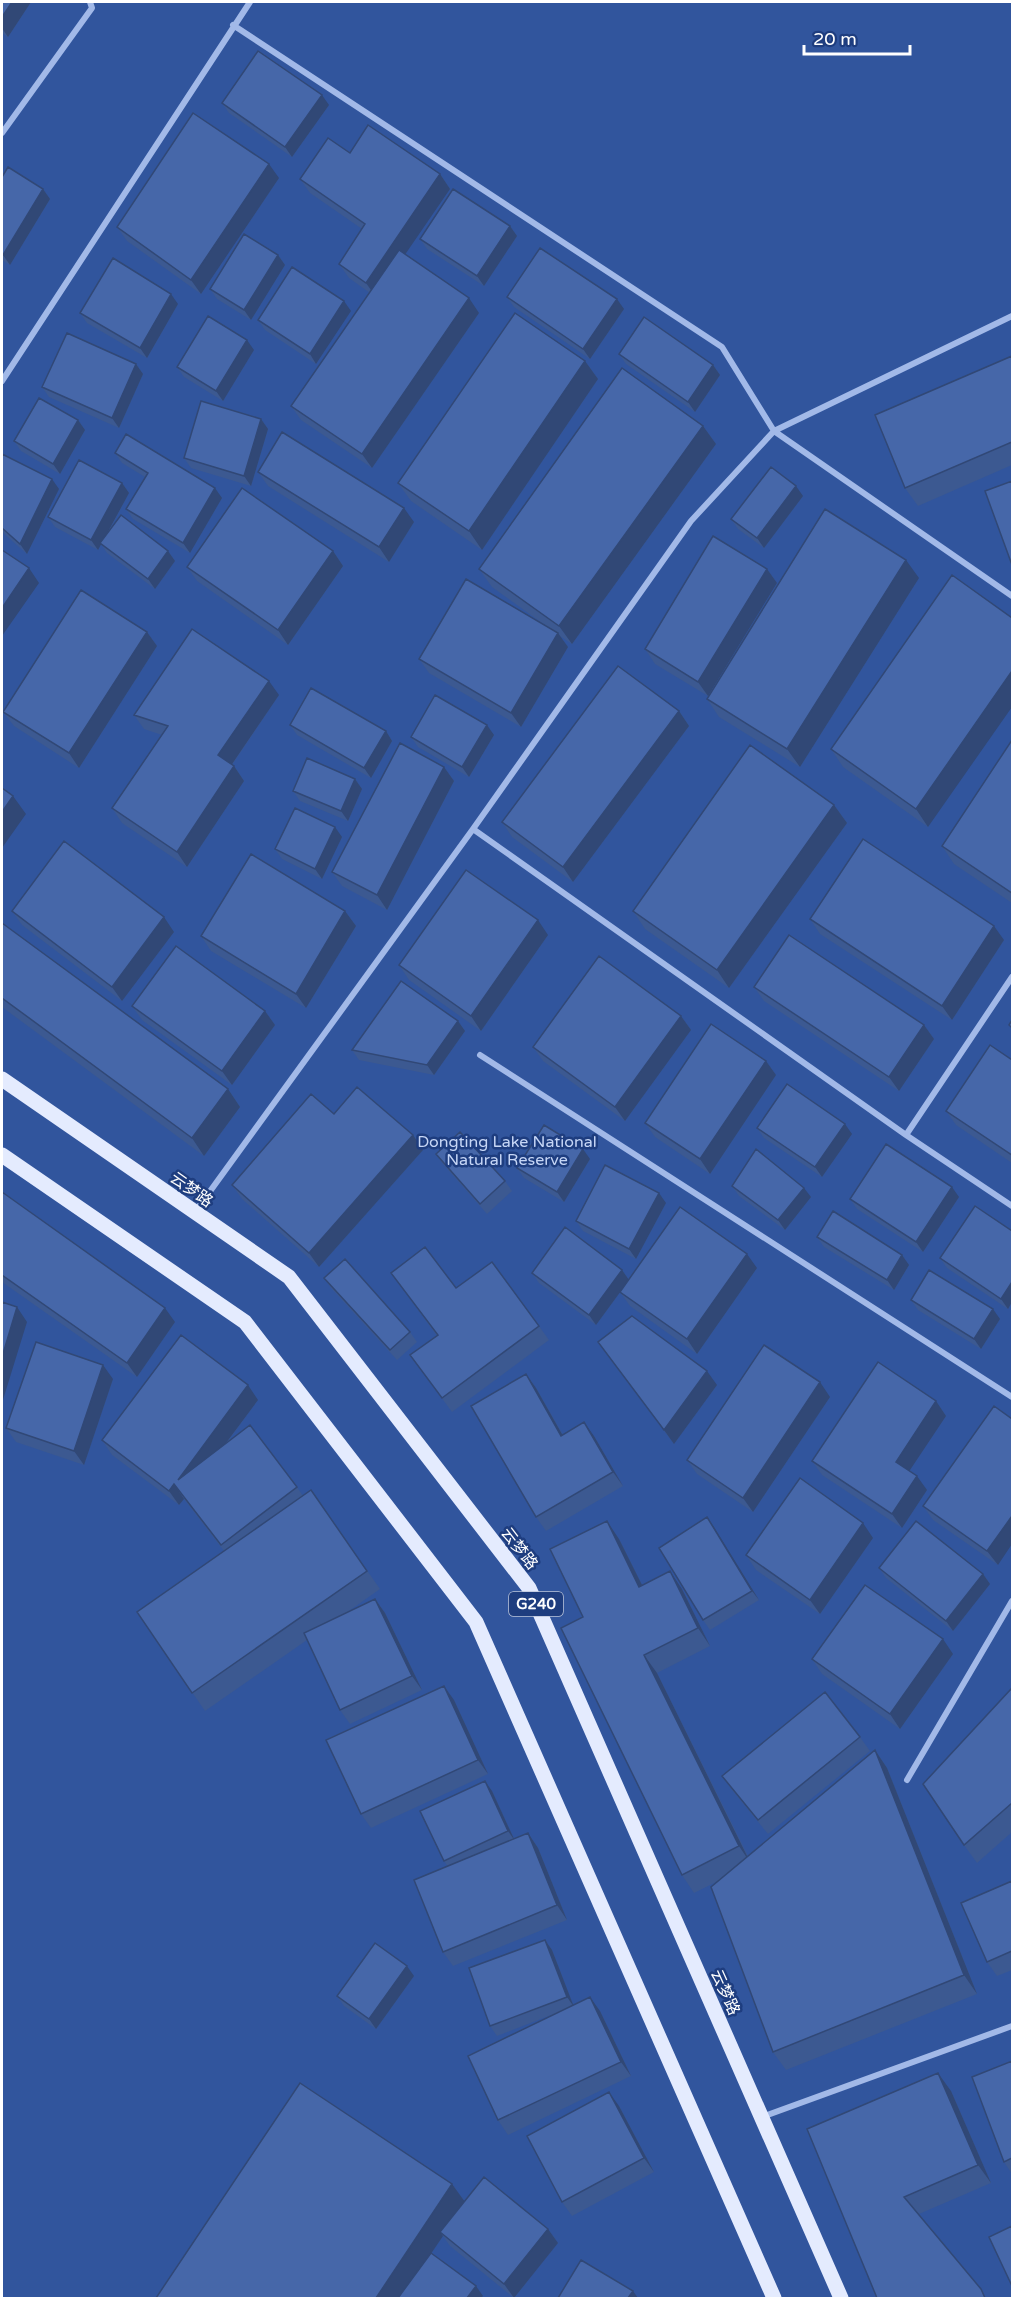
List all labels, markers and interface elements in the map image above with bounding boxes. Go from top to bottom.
scale bar [804,18,910,56]
text: 20 m [813,28,857,50]
park label: Dongting Lake National Natural Reserve [417,1132,597,1170]
street label: 云梦路 [166,1168,217,1212]
street label: 云梦路 [497,1524,542,1574]
road number: G240 [509,1592,563,1616]
street label: 云梦路 [706,1966,744,2018]

